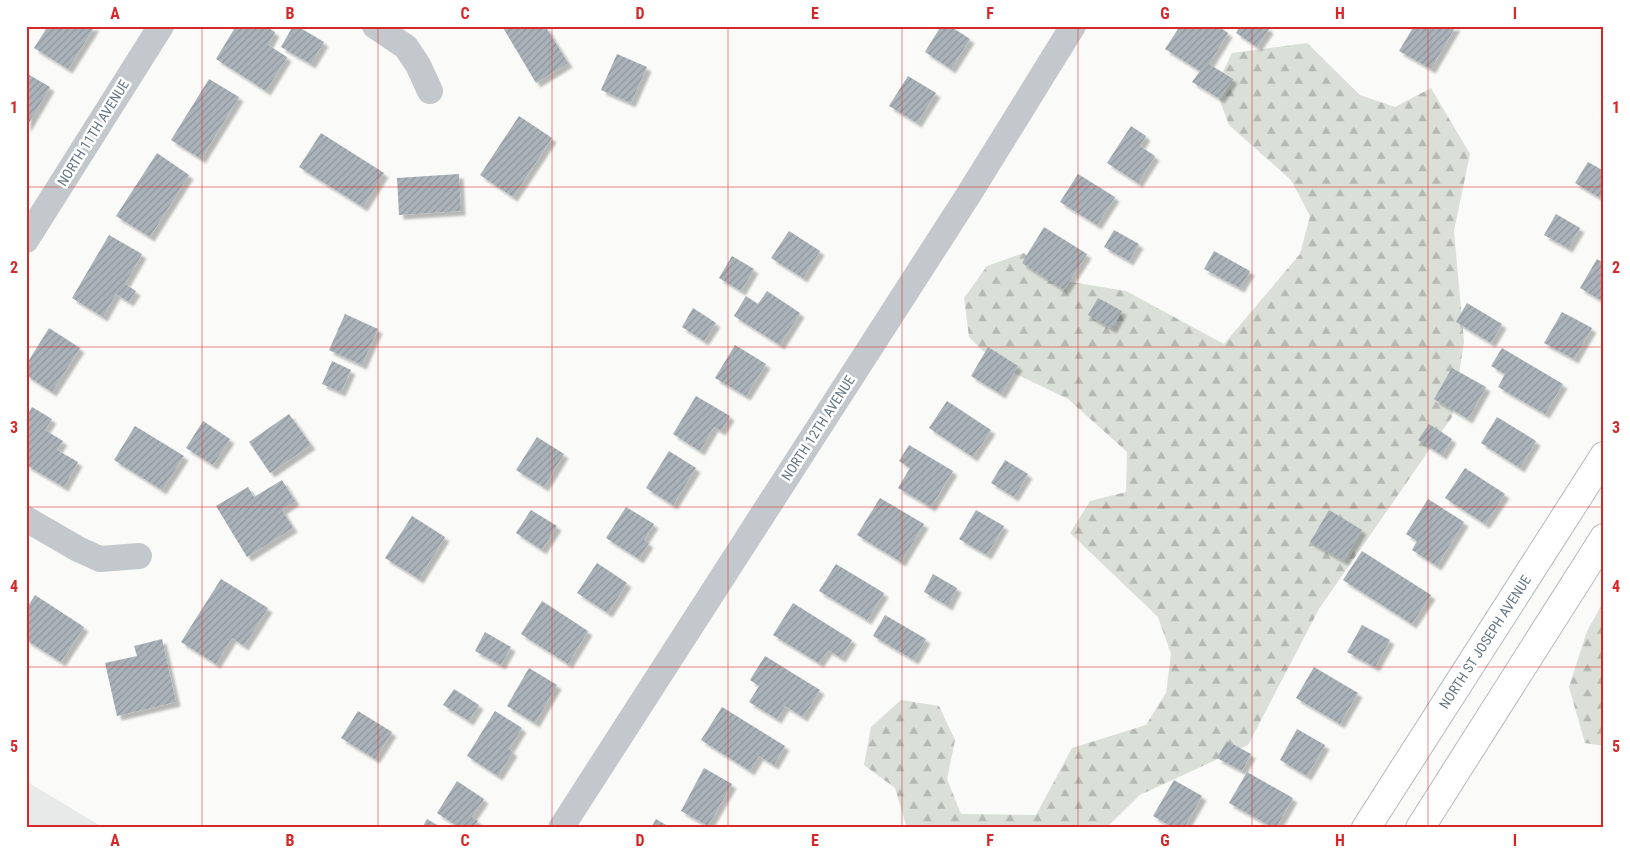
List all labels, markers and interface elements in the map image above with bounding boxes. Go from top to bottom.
text: A [110,4,120,23]
text: B [286,4,295,23]
text: C [460,4,470,23]
text: D [635,4,645,23]
text: E [811,4,819,23]
text: F [986,4,994,23]
text: G [1160,4,1170,23]
text: H [1335,4,1345,23]
text: I [1513,4,1517,23]
street label: NORTH 11TH AVENUE [54,77,132,189]
text: 1 [10,98,18,117]
text: 1 [1612,98,1620,117]
text: 2 [10,258,18,277]
text: 2 [1612,258,1620,277]
street label: NORTH 12TH AVENUE [778,372,858,483]
text: 3 [10,418,18,437]
text: 3 [1612,418,1620,437]
street label: NORTH ST JOSEPH AVENUE [1436,572,1534,712]
text: 4 [10,577,18,596]
text: 4 [1612,577,1620,596]
text: 5 [10,737,18,756]
text: 5 [1612,737,1620,756]
text: A [110,831,120,850]
text: B [286,831,295,850]
text: C [460,831,470,850]
text: D [635,831,645,850]
text: E [811,831,819,850]
text: F [986,831,994,850]
text: G [1160,831,1170,850]
text: H [1335,831,1345,850]
text: I [1513,831,1517,850]

